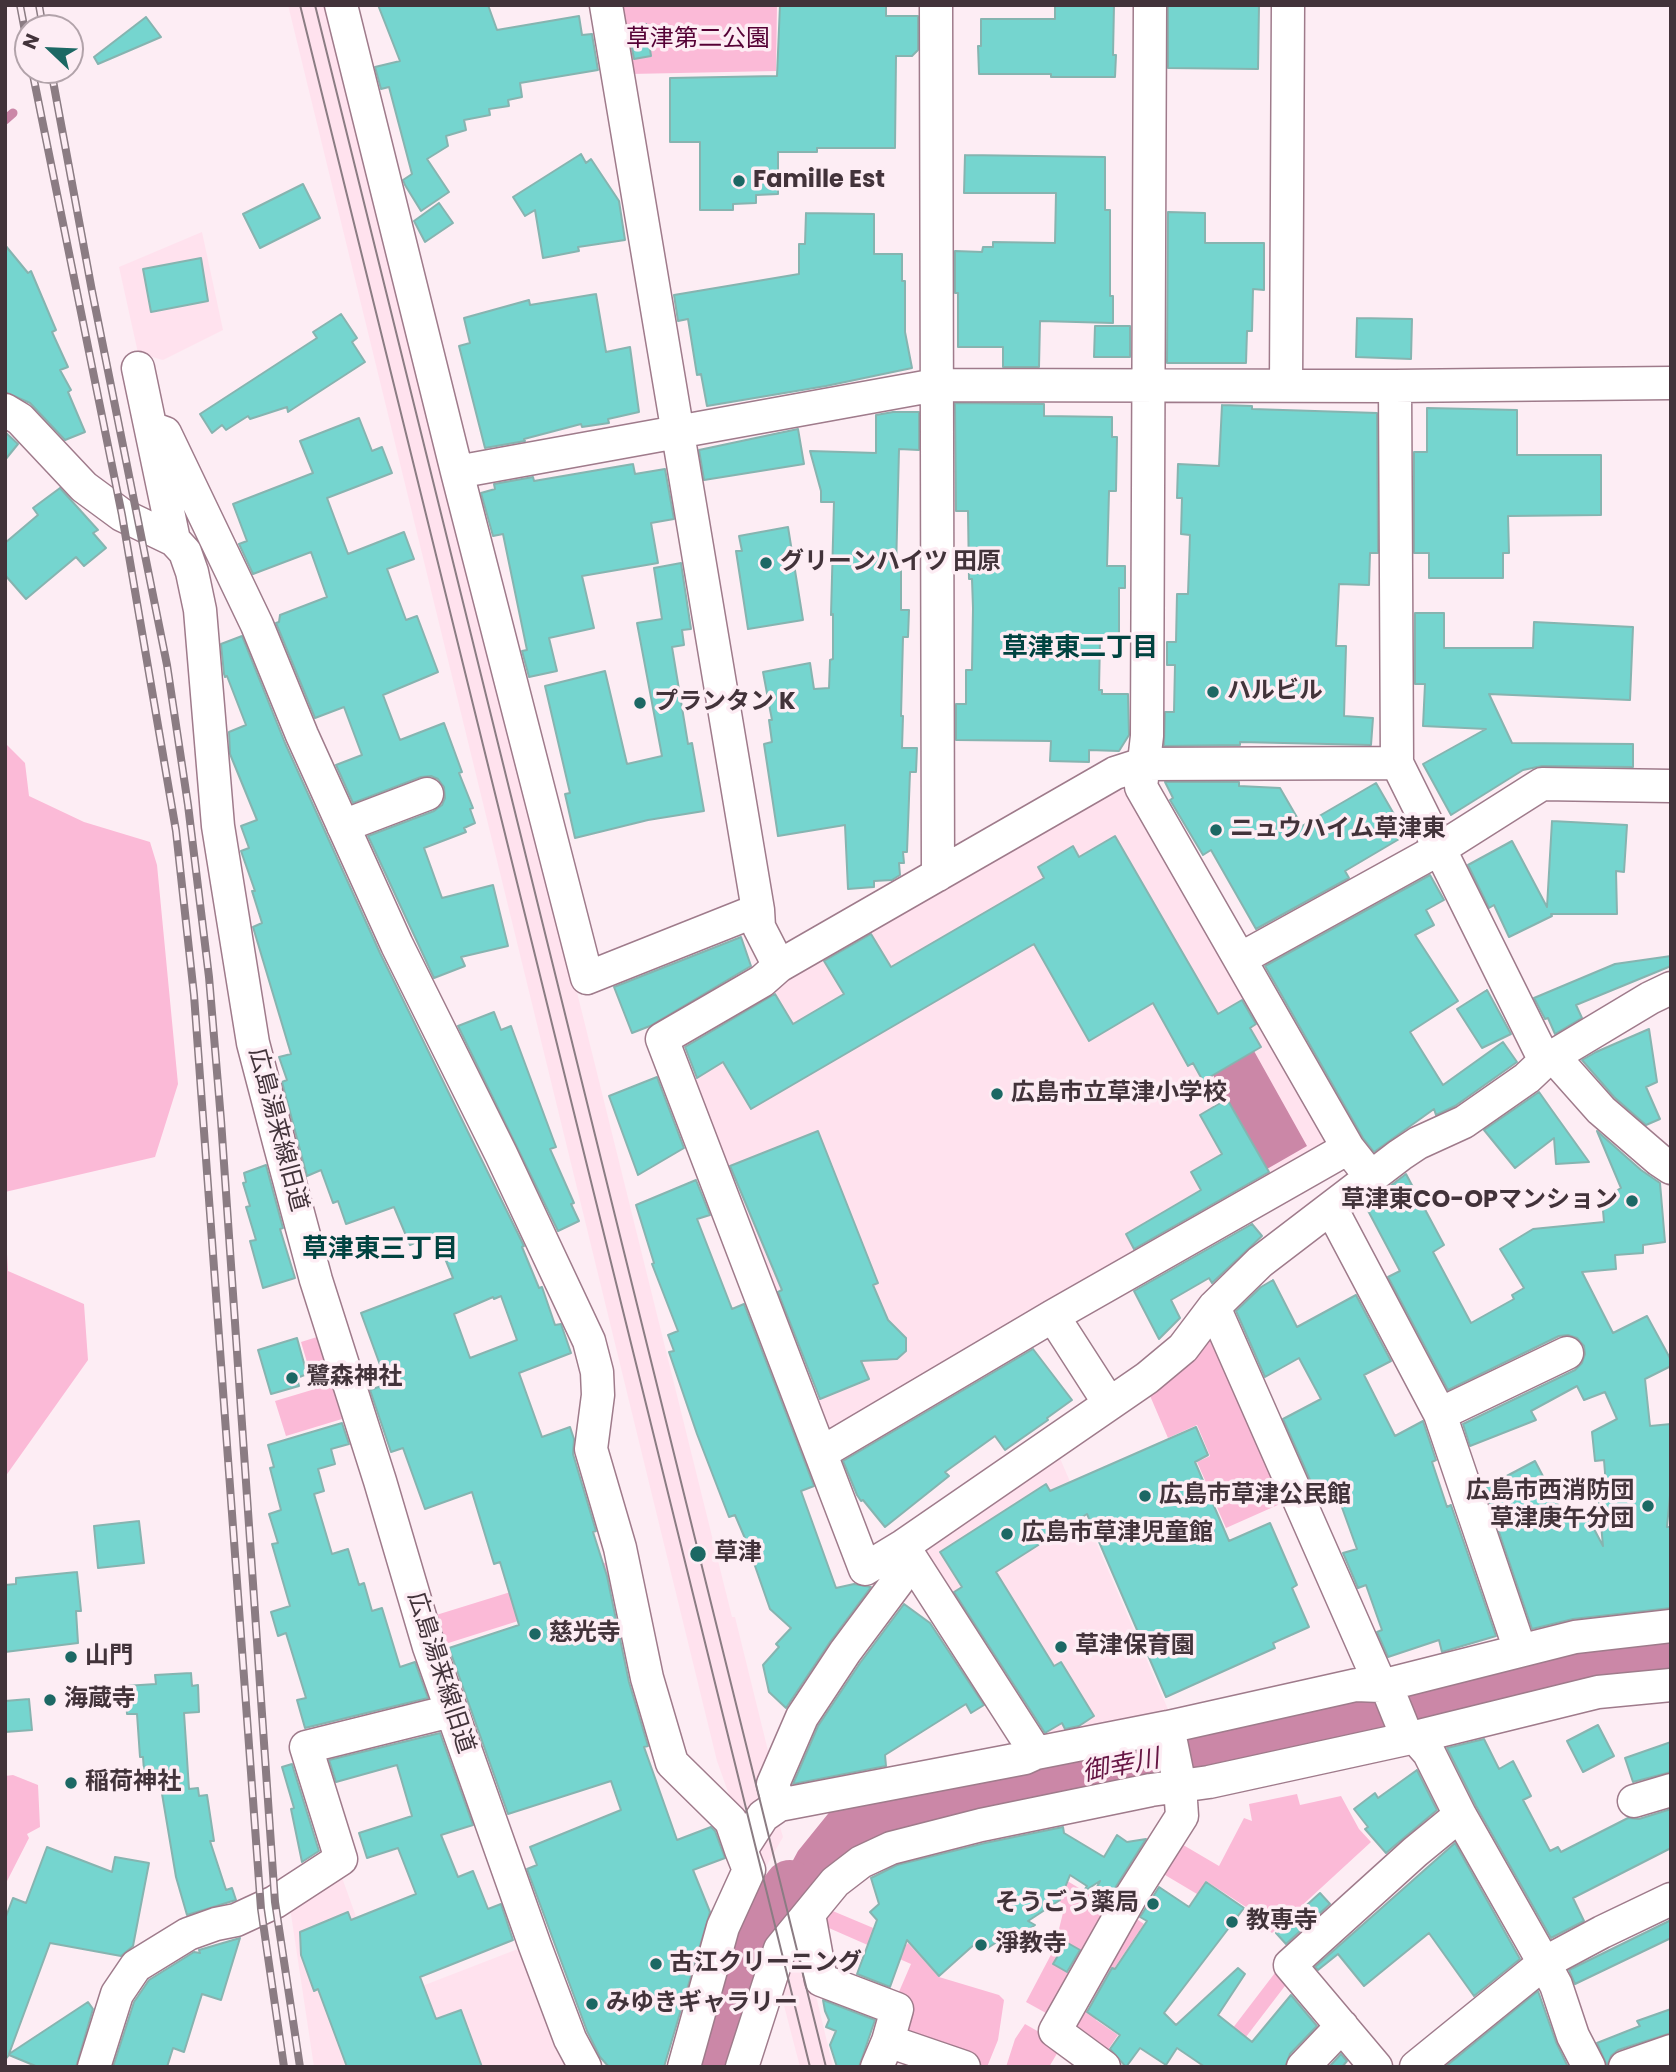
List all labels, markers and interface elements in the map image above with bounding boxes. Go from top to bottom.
north arrow [14,14,84,84]
park label: 草津第二公園 [626,26,770,54]
text: N [16,30,46,53]
place label: Famille Est [753,167,885,195]
marker: Famille Est [731,173,747,189]
place label: グリーンハイツ 田原 [780,549,1001,577]
marker: グリーンハイツ 田原 [758,555,774,571]
district label: 草津東二丁目 [1002,633,1158,665]
place label: ハルビル [1227,678,1323,706]
marker: ハルビル [1205,684,1221,700]
place label: プランタン K [654,689,796,717]
marker: プランタン K [632,695,648,711]
place label: ニュウハイム草津東 [1230,816,1446,844]
marker: ニュウハイム草津東 [1208,822,1224,838]
street label: 広島湯来線旧道 [241,1045,313,1215]
place label: 広島市立草津小学校 [1011,1080,1227,1108]
marker: 広島市立草津小学校 [989,1086,1005,1102]
place label: 草津東CO-OPマンション [1341,1187,1618,1215]
marker: 草津東CO-OPマンション [1624,1193,1640,1209]
district label: 草津東三丁目 [302,1234,458,1266]
place label: 鷺森神社 [306,1364,402,1392]
marker: 鷺森神社 [284,1370,300,1386]
place label: 広島市西消防団 草津庚午分団 [1466,1478,1634,1534]
place label: 広島市草津公民館 [1159,1482,1351,1510]
marker: 広島市草津公民館 [1137,1488,1153,1504]
marker: 広島市西消防団 草津庚午分団 [1640,1498,1656,1514]
place label: 広島市草津児童館 [1021,1520,1213,1548]
marker: 広島市草津児童館 [999,1526,1015,1542]
place label: 草津 [714,1540,762,1568]
marker: 草津 [688,1544,708,1564]
street label: 広島湯来線旧道 [400,1589,480,1757]
place label: 慈光寺 [549,1620,621,1648]
marker: 慈光寺 [527,1626,543,1642]
place label: 草津保育園 [1075,1633,1195,1661]
marker: 草津保育園 [1053,1639,1069,1655]
place label: 山門 [85,1643,133,1671]
marker: 山門 [63,1649,79,1665]
place label: 海蔵寺 [64,1686,136,1714]
marker: 海蔵寺 [42,1692,58,1708]
water label: 御幸川 [1080,1744,1162,1790]
place label: 稲荷神社 [85,1769,181,1797]
marker: 稲荷神社 [63,1775,79,1791]
place label: そうごう薬局 [995,1890,1139,1918]
marker: そうごう薬局 [1145,1896,1161,1912]
place label: 教専寺 [1246,1908,1318,1936]
marker: 教専寺 [1224,1914,1240,1930]
place label: 淨教寺 [995,1931,1067,1959]
marker: 淨教寺 [973,1937,989,1953]
place label: 古江クリーニング [670,1950,862,1978]
marker: 古江クリーニング [648,1956,664,1972]
place label: みゆきギャラリー [606,1990,798,2018]
marker: みゆきギャラリー [584,1996,600,2012]

